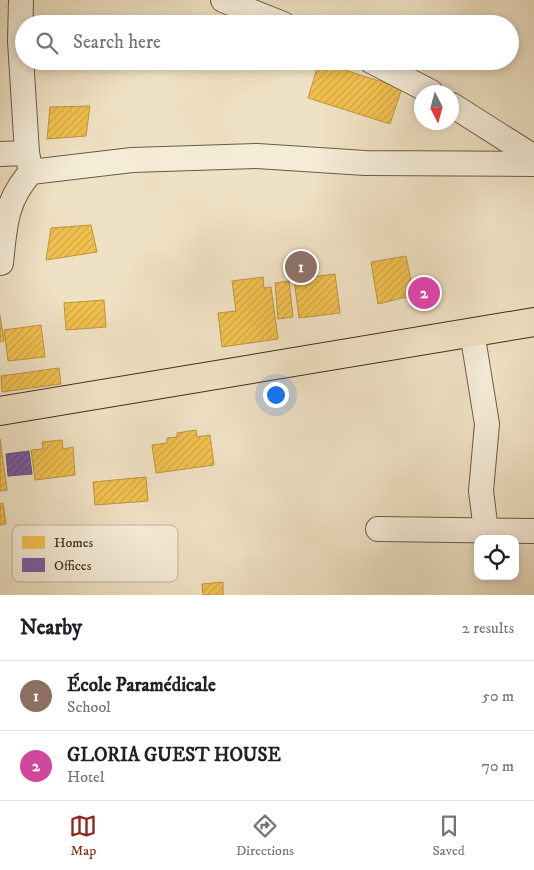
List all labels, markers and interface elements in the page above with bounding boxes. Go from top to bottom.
search box [15,15,519,70]
icon: search [33,29,61,57]
text: Search here [73,31,161,54]
north arrow [414,85,459,130]
pin: 1 [285,248,317,286]
pin: 2 [408,274,440,312]
your location [263,382,289,408]
legend [12,525,178,582]
text: Homes [54,534,94,552]
map controls [474,535,519,580]
button: locate [474,535,519,580]
text: Offices [54,557,92,575]
text: Nearby [20,615,82,641]
text: 2 results [462,618,514,638]
text: École Paramédicale [67,674,216,697]
text: 1 [33,686,39,706]
text: 50 m [482,686,514,706]
text: School [67,697,111,717]
text: GLORIA GUEST HOUSE [67,744,281,767]
text: 2 [32,756,40,776]
text: 70 m [482,756,514,776]
text: Hotel [67,767,105,787]
tab: Map [69,812,97,860]
tab: Directions [236,812,294,860]
tab: Saved [433,812,465,860]

